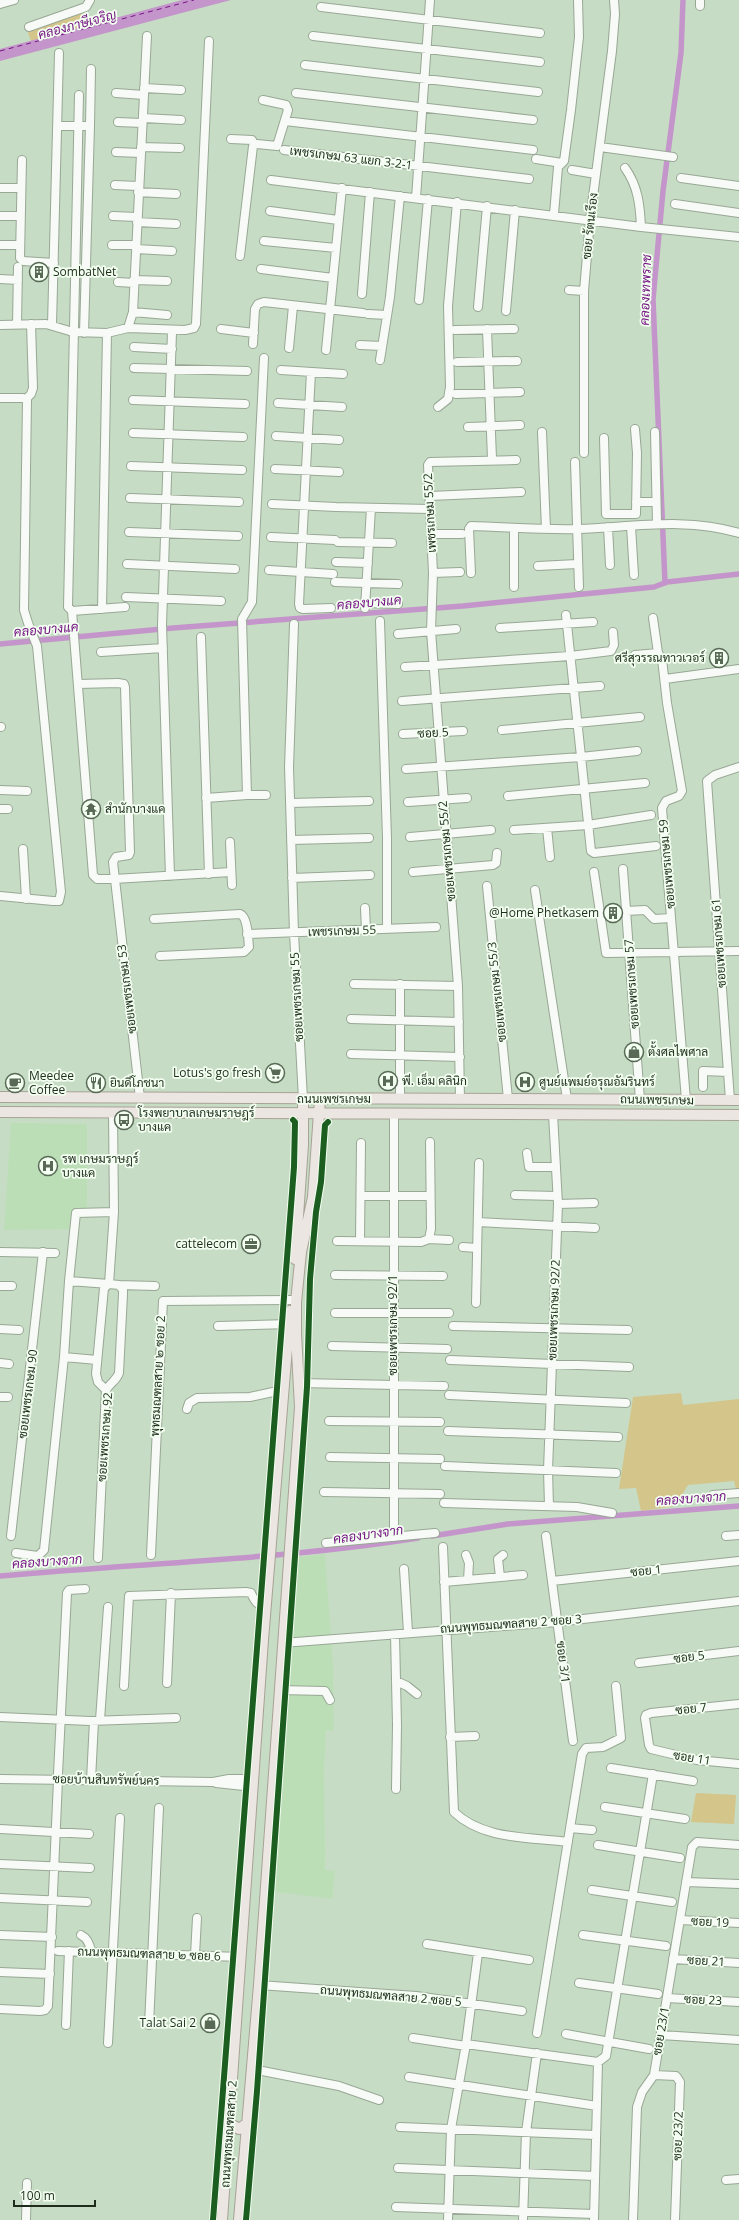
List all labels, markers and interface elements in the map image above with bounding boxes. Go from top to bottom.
water label: คลองภาษีเจริญ [36,5,118,43]
street label: เพชรเกษม 63 แยก 3-2-1 [289,142,413,173]
street label: ซอย ร้ตนเรึอง [578,192,601,260]
water label: คลองเทพราช [635,253,655,326]
building icon: SombatNet [28,261,50,283]
place label: SombatNet [53,263,116,280]
street label: เพชรเกษม 55/2 [419,473,440,553]
water label: คลองบางแค [336,590,402,614]
water label: คลองบางแค [13,617,79,641]
building icon: ศรีสุวรรณทาวเวอร์ [708,647,730,669]
place label: ศรีสุวรรณทาวเวอร์ [615,649,705,667]
street label: ซอย 5 [417,723,449,742]
temple icon: สำนักบางแค [80,798,102,820]
place label: สำนักบางแค [105,800,166,817]
street label: ซอยเพชรเกษม 55/2 [434,800,459,902]
street label: ซอยเพชรเกษม 59 [654,818,679,909]
street label: ซอยเพชรเกษม 61 [707,898,730,988]
building icon: @Home Phetkasem [602,902,624,924]
place label: @Home Phetkasem [489,904,599,921]
street label: เพชรเกษม 55 [308,921,377,940]
street label: ซอยเพชรเกษม 57 [620,939,643,1029]
street label: ซอยเพชรเกษม 55/3 [483,941,510,1043]
street label: ซอยเพชรเกษม 53 [113,943,140,1035]
street label: ซอยเพชรเกษม 55 [286,952,307,1042]
shop icon: ตั้งศลไพศาล [623,1041,645,1063]
place label: ตั้งศลไพศาล [648,1041,708,1060]
supermarket icon: Lotus's go fresh [264,1062,286,1084]
place label: Lotus's go fresh [173,1064,261,1081]
place label: Meedee Coffee [29,1067,74,1098]
hospital icon: พี. เอ็ม คลินิก [377,1070,399,1092]
hospital icon: ศูนย์แพมย์อรุณอัมรินทร์ [514,1071,536,1093]
cafe icon: Meedee Coffee [4,1072,26,1094]
restaurant icon: ยินดีโภชนา [85,1072,107,1094]
place label: พี. เอ็ม คลินิก [402,1072,467,1089]
place label: ศูนย์แพมย์อรุณอัมรินทร์ [539,1073,655,1091]
place label: ยินดีโภชนา [110,1074,164,1091]
street label: ถนนเพชรเกษม [297,1090,371,1107]
street label: ถนนเพชรเกษม [620,1090,694,1109]
place label: โรงพยาบาลเกษมราษฎร์ บางแค [137,1104,255,1135]
bus stop icon: โรงพยาบาลเกษมราษฎร์ บางแค [113,1109,135,1131]
place label: รพ เกษมราษฎร์ บางแค [62,1150,139,1181]
hospital icon: รพ เกษมราษฎร์ บางแค [37,1155,59,1177]
office icon: cattelecom [240,1233,262,1255]
place label: cattelecom [175,1235,237,1252]
street label: ซอยเพชรเกษม 92/2 [543,1259,564,1361]
street label: ซอยเพชรเกษม 92/1 [384,1275,401,1375]
street label: พุทธมณฑลสาย ๒ ซอย 2 [146,1315,170,1437]
street label: ซอยเพชรเกษม 90 [14,1348,41,1439]
street label: ซอยเพชรเกษม 92 [93,1391,116,1482]
water label: คลองบางจาก [655,1487,727,1509]
water label: คลองบางจาก [332,1520,404,1548]
water label: คลองบางจาก [11,1550,83,1572]
street label: ซอย 1 [630,1560,662,1581]
street label: ถนนพุทธมณฑลสาย 2 ซอย 3 [439,1610,583,1638]
street label: ซอย 3/1 [552,1640,575,1684]
street label: ซอย 5 [672,1646,706,1667]
street label: ซอย 7 [675,1698,708,1719]
street label: ซอย 11 [672,1746,712,1769]
street label: ซอยบ้านสินทรัพย์นคร [52,1770,160,1789]
street label: ซอย 19 [691,1912,730,1931]
street label: ถนนพุทธมณฑลสาย ๒ ซอย 6 [77,1943,221,1966]
street label: ซอย 21 [687,1951,726,1970]
street label: ถนนพุทธมณฑลสาย 2 ซอย 5 [319,1981,463,2011]
street label: ซอย 23 [684,1990,723,2009]
street label: ซอย 23/1 [648,2005,673,2057]
shop icon: Talat Sai 2 [199,2012,221,2034]
place label: Talat Sai 2 [139,2014,196,2031]
street label: ถนนพุทธมณฑลสาย 2 [216,2080,242,2188]
street label: ซอย 23/2 [668,2111,687,2161]
scale bar [14,2182,95,2208]
text: 100 m [20,2187,55,2204]

